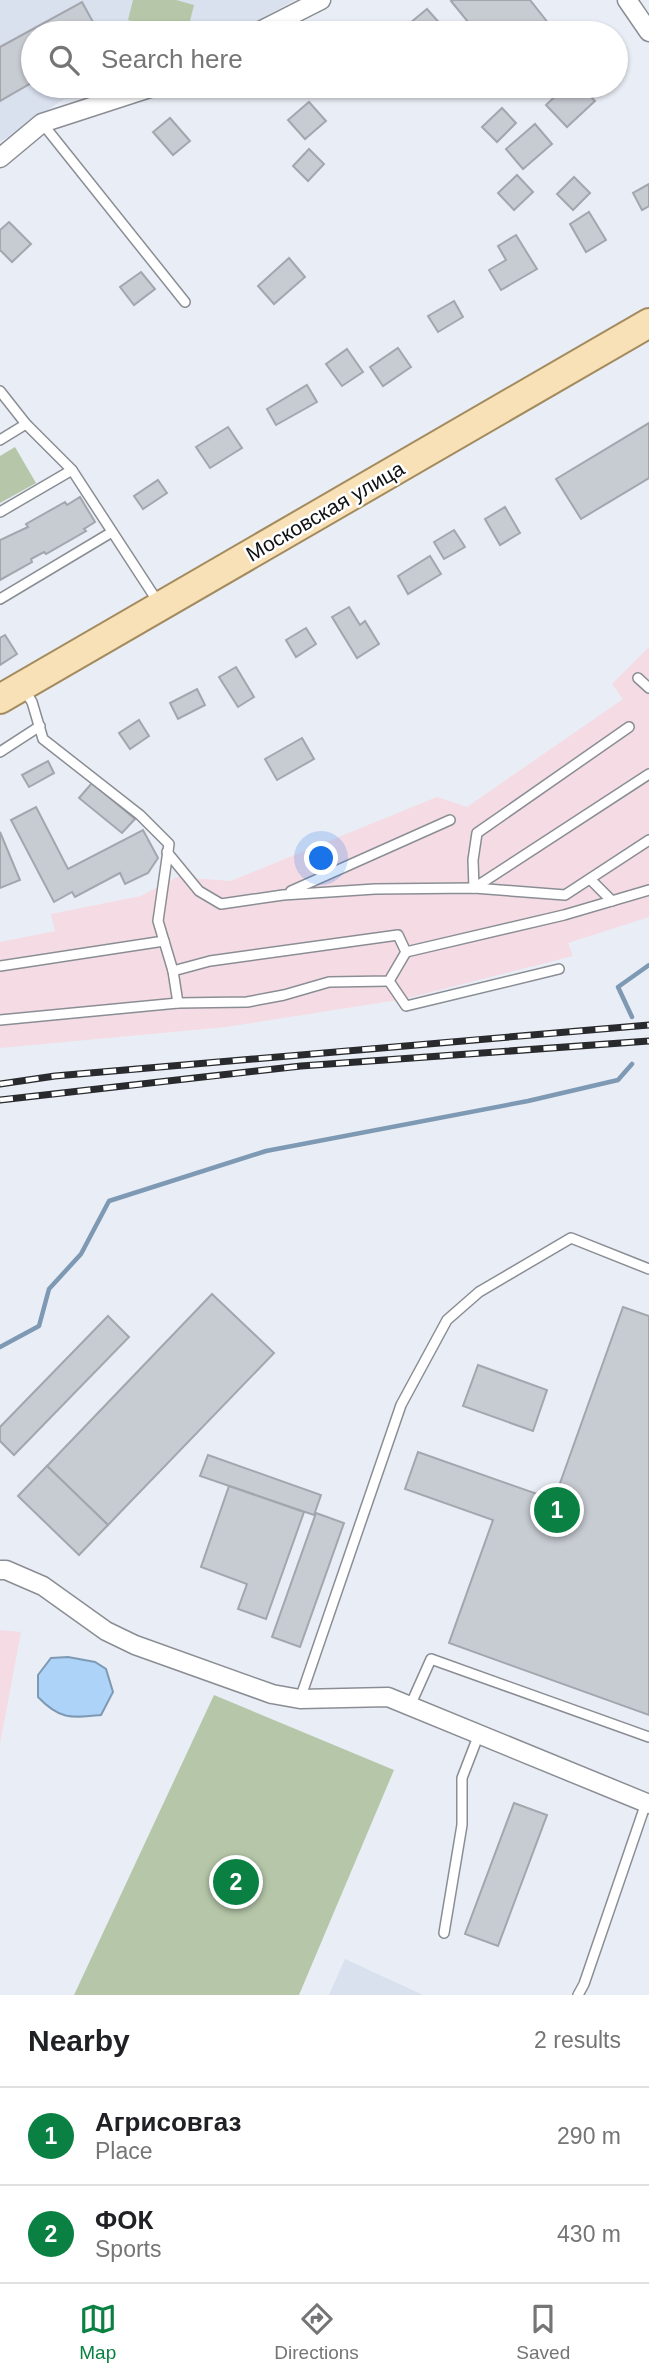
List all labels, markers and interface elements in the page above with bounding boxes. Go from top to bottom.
search box [21,21,628,98]
icon: search [45,41,83,79]
text: Search here [101,44,243,74]
street label: Московская улица [242,456,408,566]
your location [304,841,338,875]
pin: 1 [534,1484,580,1536]
pin: 2 [213,1856,259,1908]
text: Nearby [28,2024,130,2057]
text: 2 results [534,2027,621,2053]
text: Агрисовгаз [95,2107,241,2137]
text: 1 [45,2123,57,2149]
text: 290 m [557,2123,621,2149]
text: Place [95,2138,153,2164]
text: ФОК [95,2205,153,2235]
text: 2 [45,2221,57,2247]
text: 430 m [557,2221,621,2247]
text: Sports [95,2236,161,2262]
tab: Map [79,2300,117,2364]
tab: Directions [274,2300,359,2364]
tab: Saved [516,2300,570,2364]

